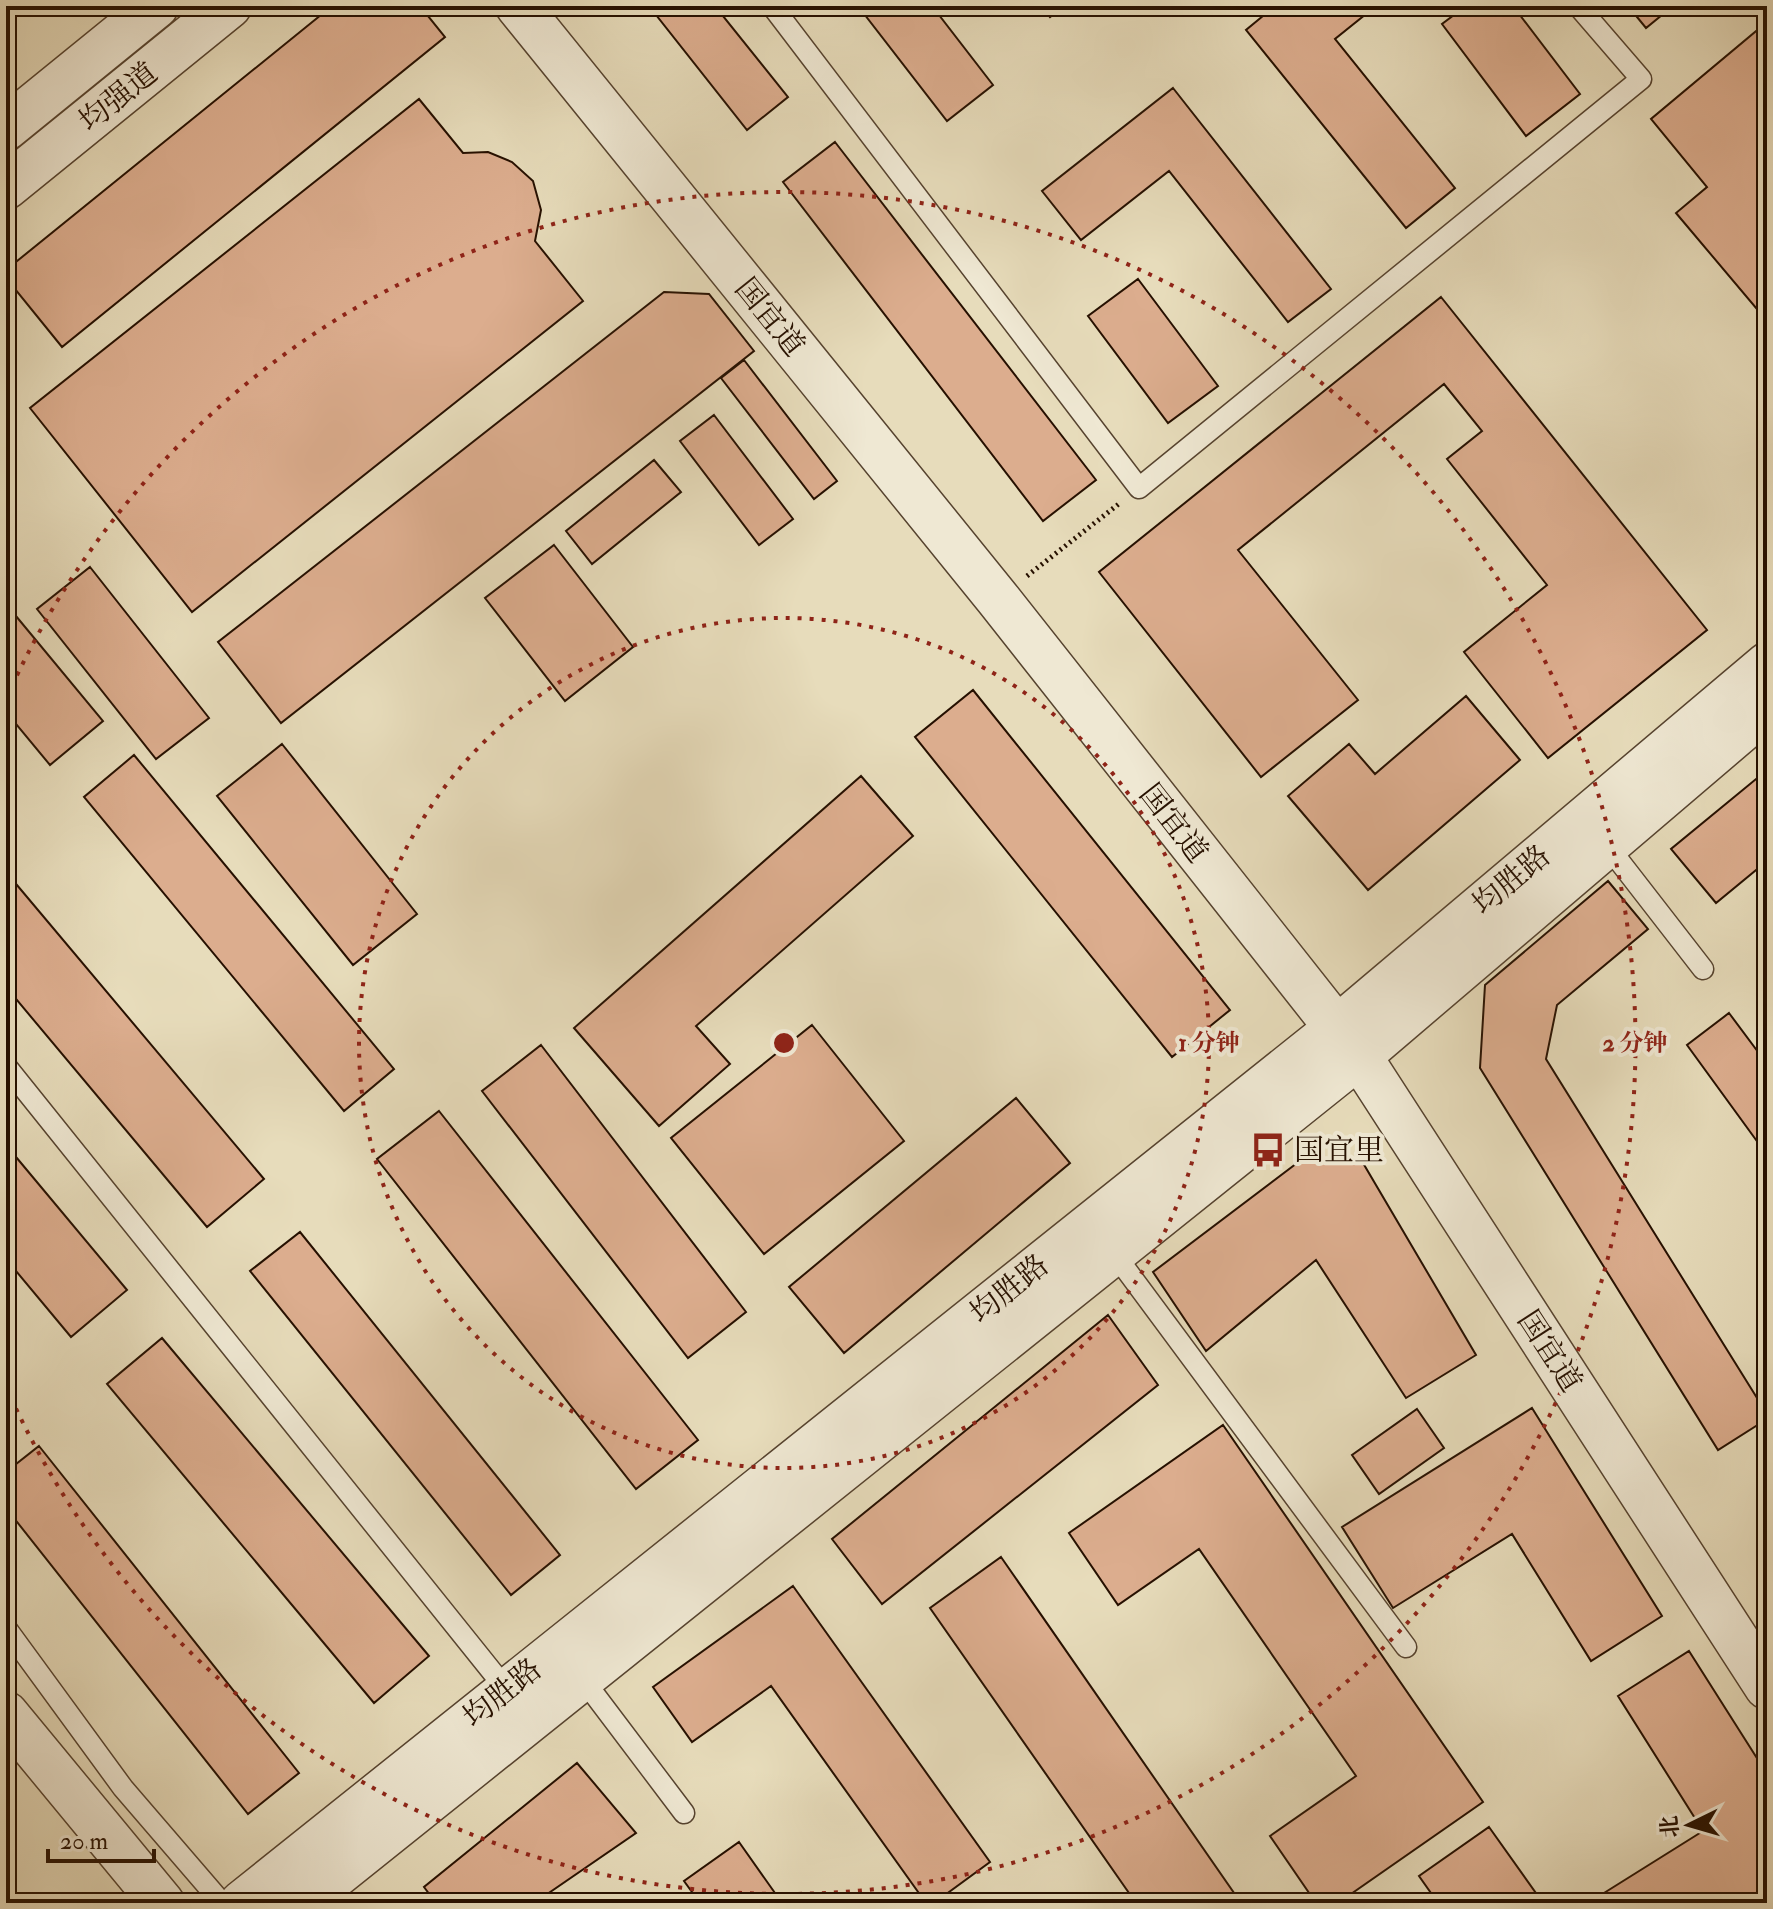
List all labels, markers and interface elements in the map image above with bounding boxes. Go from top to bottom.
street label: 均强道 [72,55,165,140]
street label: 国宜道 [727,271,812,364]
street label: 国宜道 [1131,776,1216,870]
street label: 均胜路 [1465,837,1558,923]
text: 1 分钟 [1178,1028,1240,1059]
text: 2 分钟 [1602,1028,1668,1059]
centre of rings [770,1029,798,1057]
bus stop icon: 国宜里 [1249,1131,1287,1169]
place label: 国宜里 [1294,1132,1384,1169]
street label: 均胜路 [963,1247,1056,1332]
street label: 国宜道 [1510,1303,1590,1399]
street label: 均胜路 [456,1651,549,1736]
north arrow [1649,1785,1729,1865]
scale bar [48,1813,154,1863]
text: 北 [1655,1814,1685,1839]
text: 20 m [60,1826,109,1857]

